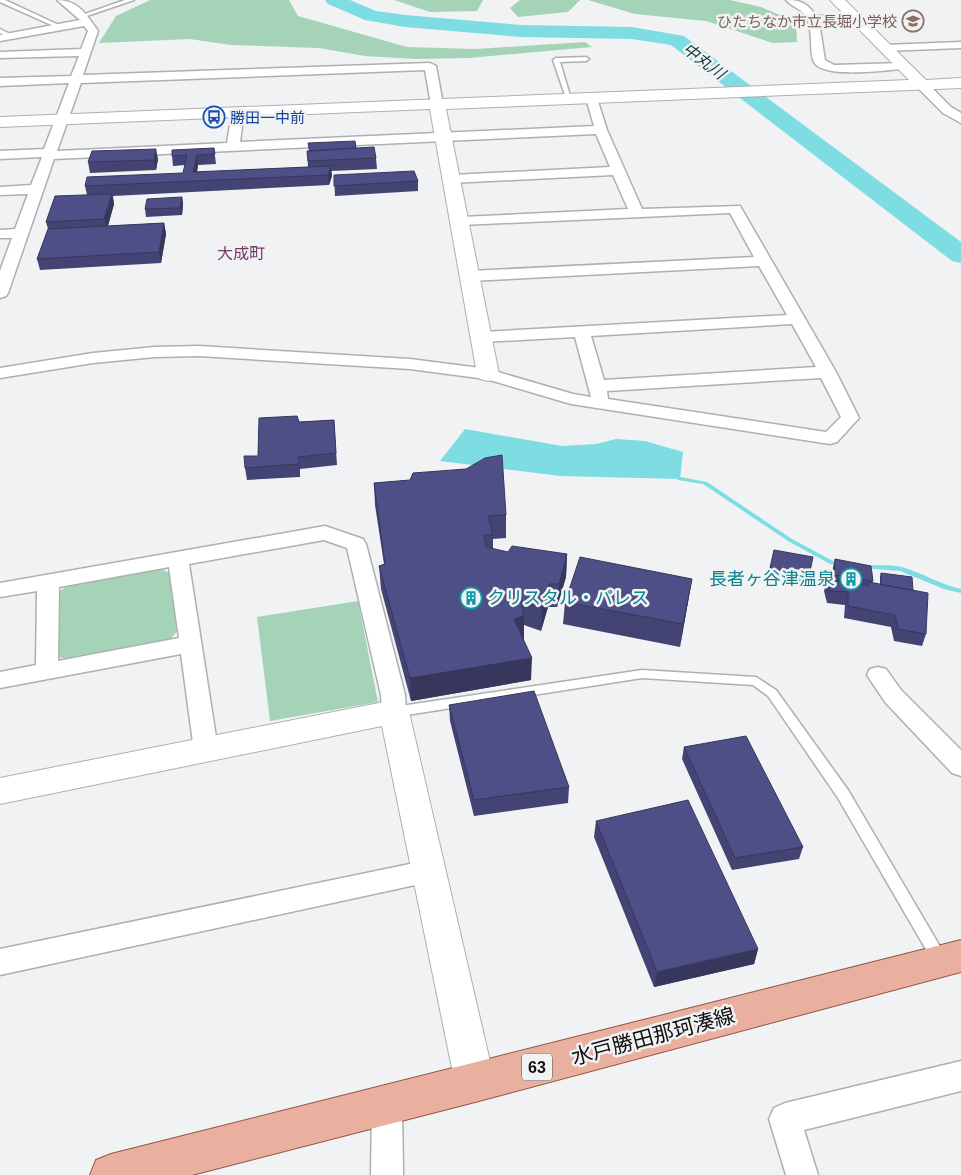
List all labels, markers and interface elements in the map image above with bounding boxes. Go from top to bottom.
school or university icon: ひたちなか市立長堀小学校 [901,9,925,33]
place label: ひたちなか市立長堀小学校 [717,13,897,30]
water label: 中丸川 [680,40,730,83]
bus stop icon: 勝田一中前 [202,105,226,129]
place label: 勝田一中前 [230,109,305,126]
district label: 大成町 [217,245,265,262]
building icon: 長者ヶ谷津温泉 [839,567,863,591]
place label: 長者ヶ谷津温泉 [709,569,835,589]
building icon: クリスタル・パレス [459,586,483,610]
place label: クリスタル・パレス [487,588,649,608]
street label: 水戸勝田那珂湊線 [569,1003,737,1069]
road number: 63 [522,1054,552,1080]

